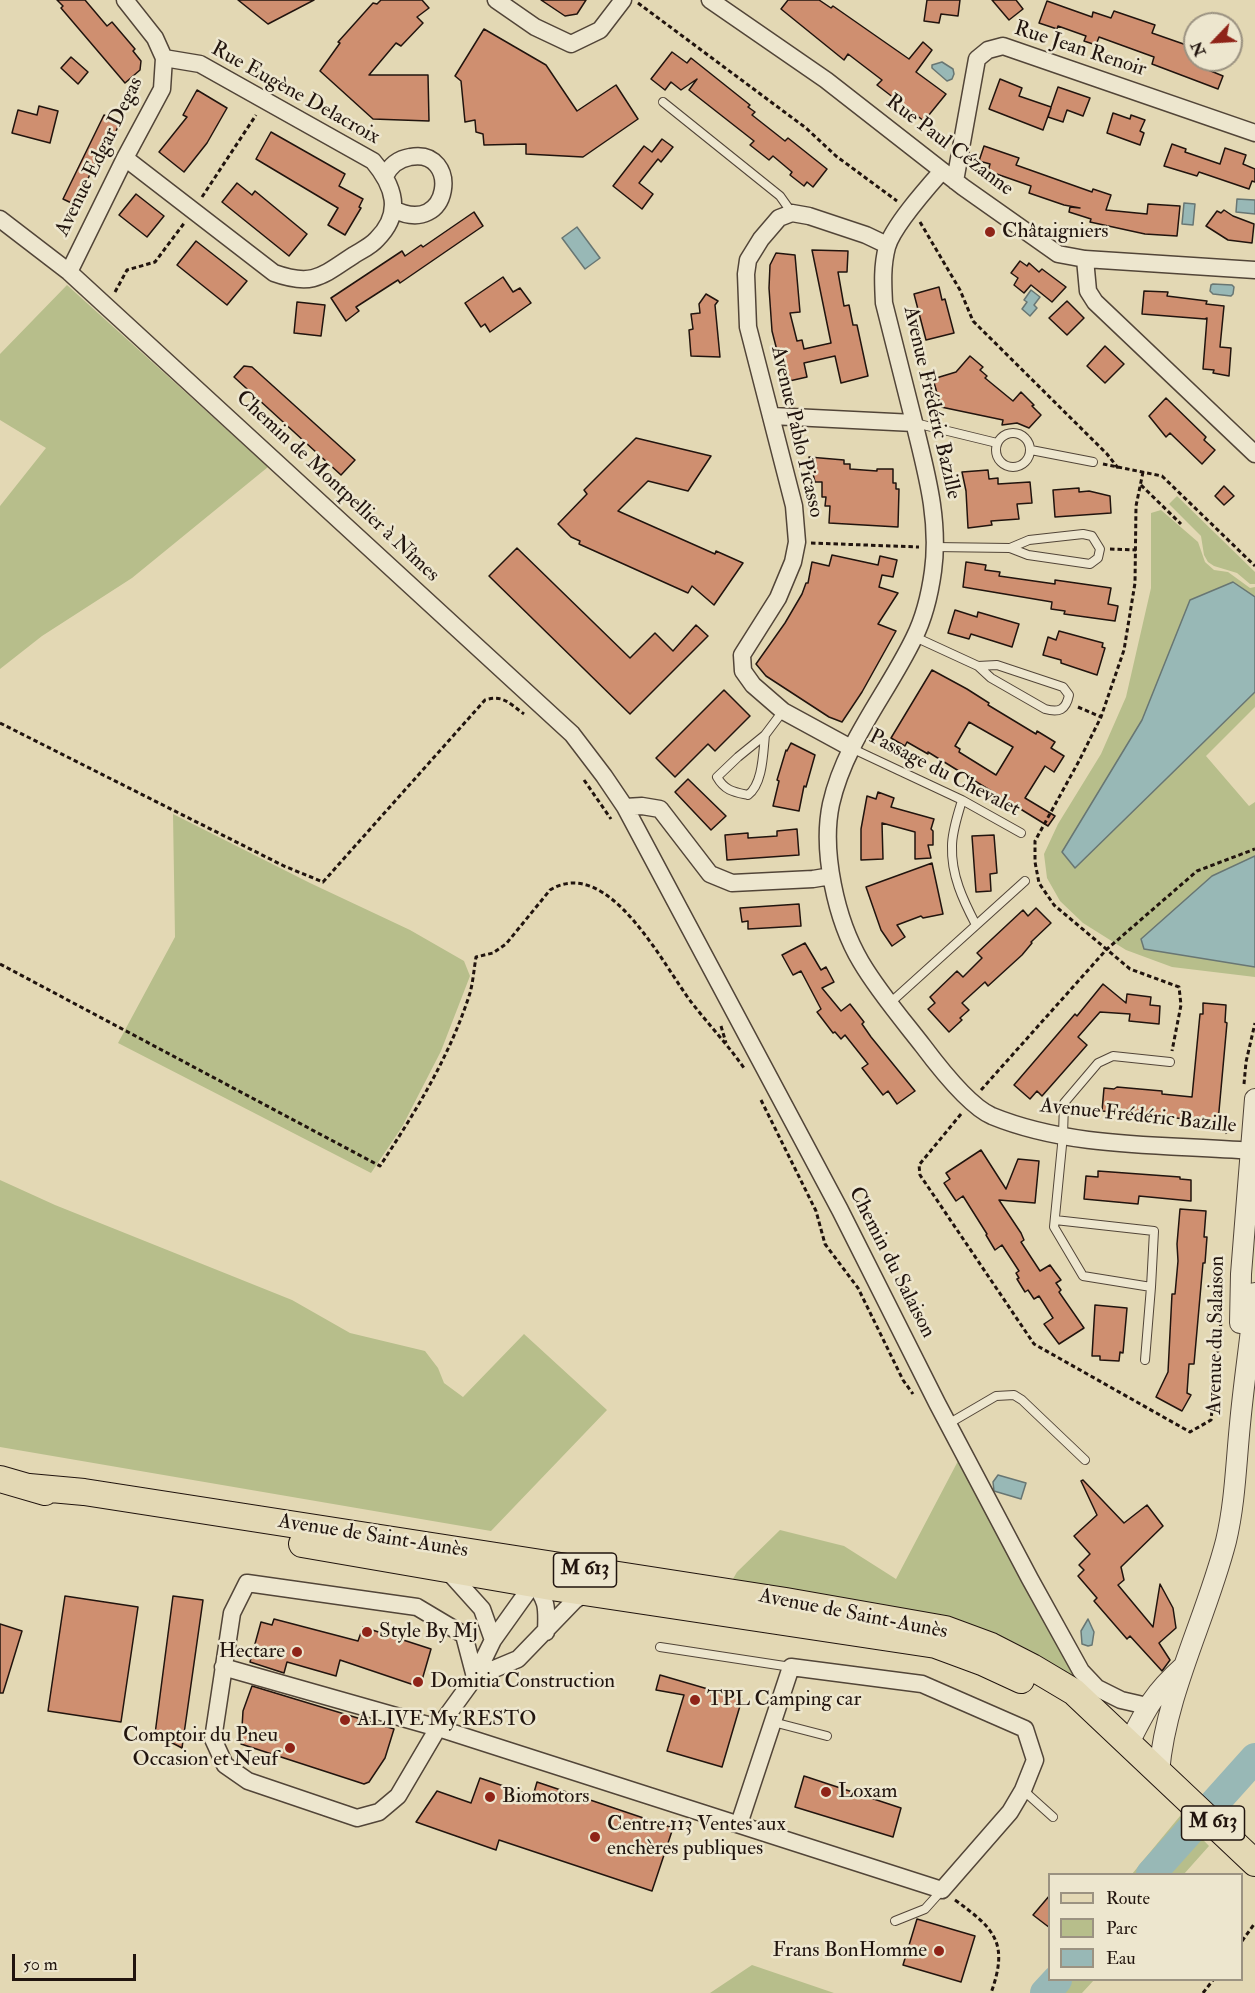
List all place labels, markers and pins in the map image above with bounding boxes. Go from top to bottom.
place label: Châtaigniers [1002,219,1109,245]
marker: Châtaigniers [983,225,997,239]
place label: Style By Mj [379,1619,478,1645]
marker: Style By Mj [360,1625,374,1639]
place label: Hectare [219,1639,285,1665]
marker: Hectare [290,1645,304,1659]
place label: Domitia Construction [430,1669,615,1695]
marker: Domitia Construction [411,1675,425,1689]
place label: TPL Camping car [707,1687,861,1713]
marker: TPL Camping car [688,1693,702,1707]
place label: ALIVE My RESTO [357,1707,536,1733]
marker: ALIVE My RESTO [338,1713,352,1727]
place label: Comptoir du Pneu Occasion et Neuf [123,1723,278,1773]
marker: Comptoir du Pneu Occasion et Neuf [283,1741,297,1755]
place label: Loxam [838,1779,897,1805]
place label: Biomotors [502,1784,589,1810]
marker: Loxam [819,1785,833,1799]
marker: Biomotors [483,1790,497,1804]
place label: Centre 113 Ventes aux enchères publiques [607,1812,786,1862]
marker: Centre 113 Ventes aux enchères publiques [588,1830,602,1844]
place label: Frans BonHomme [772,1938,927,1964]
marker: Frans BonHomme [932,1944,946,1958]

